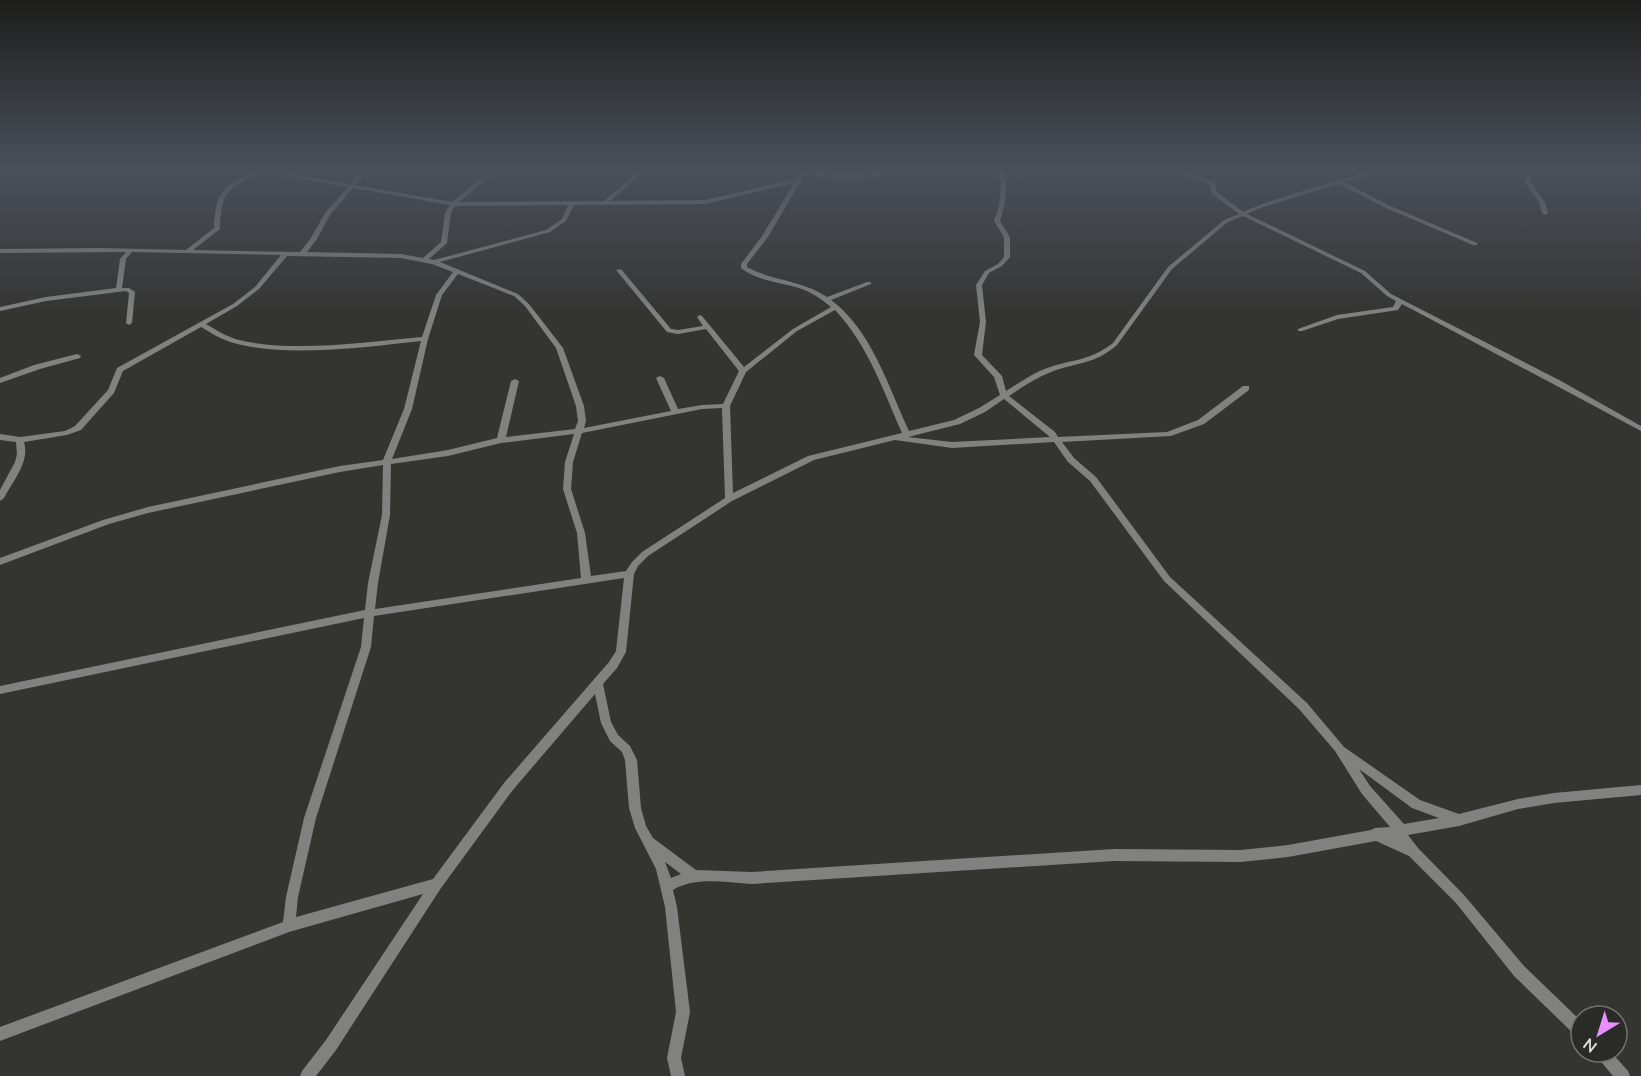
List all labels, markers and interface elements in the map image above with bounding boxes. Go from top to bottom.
north arrow [1569,1004,1629,1064]
text: N [1579,1034,1601,1057]

